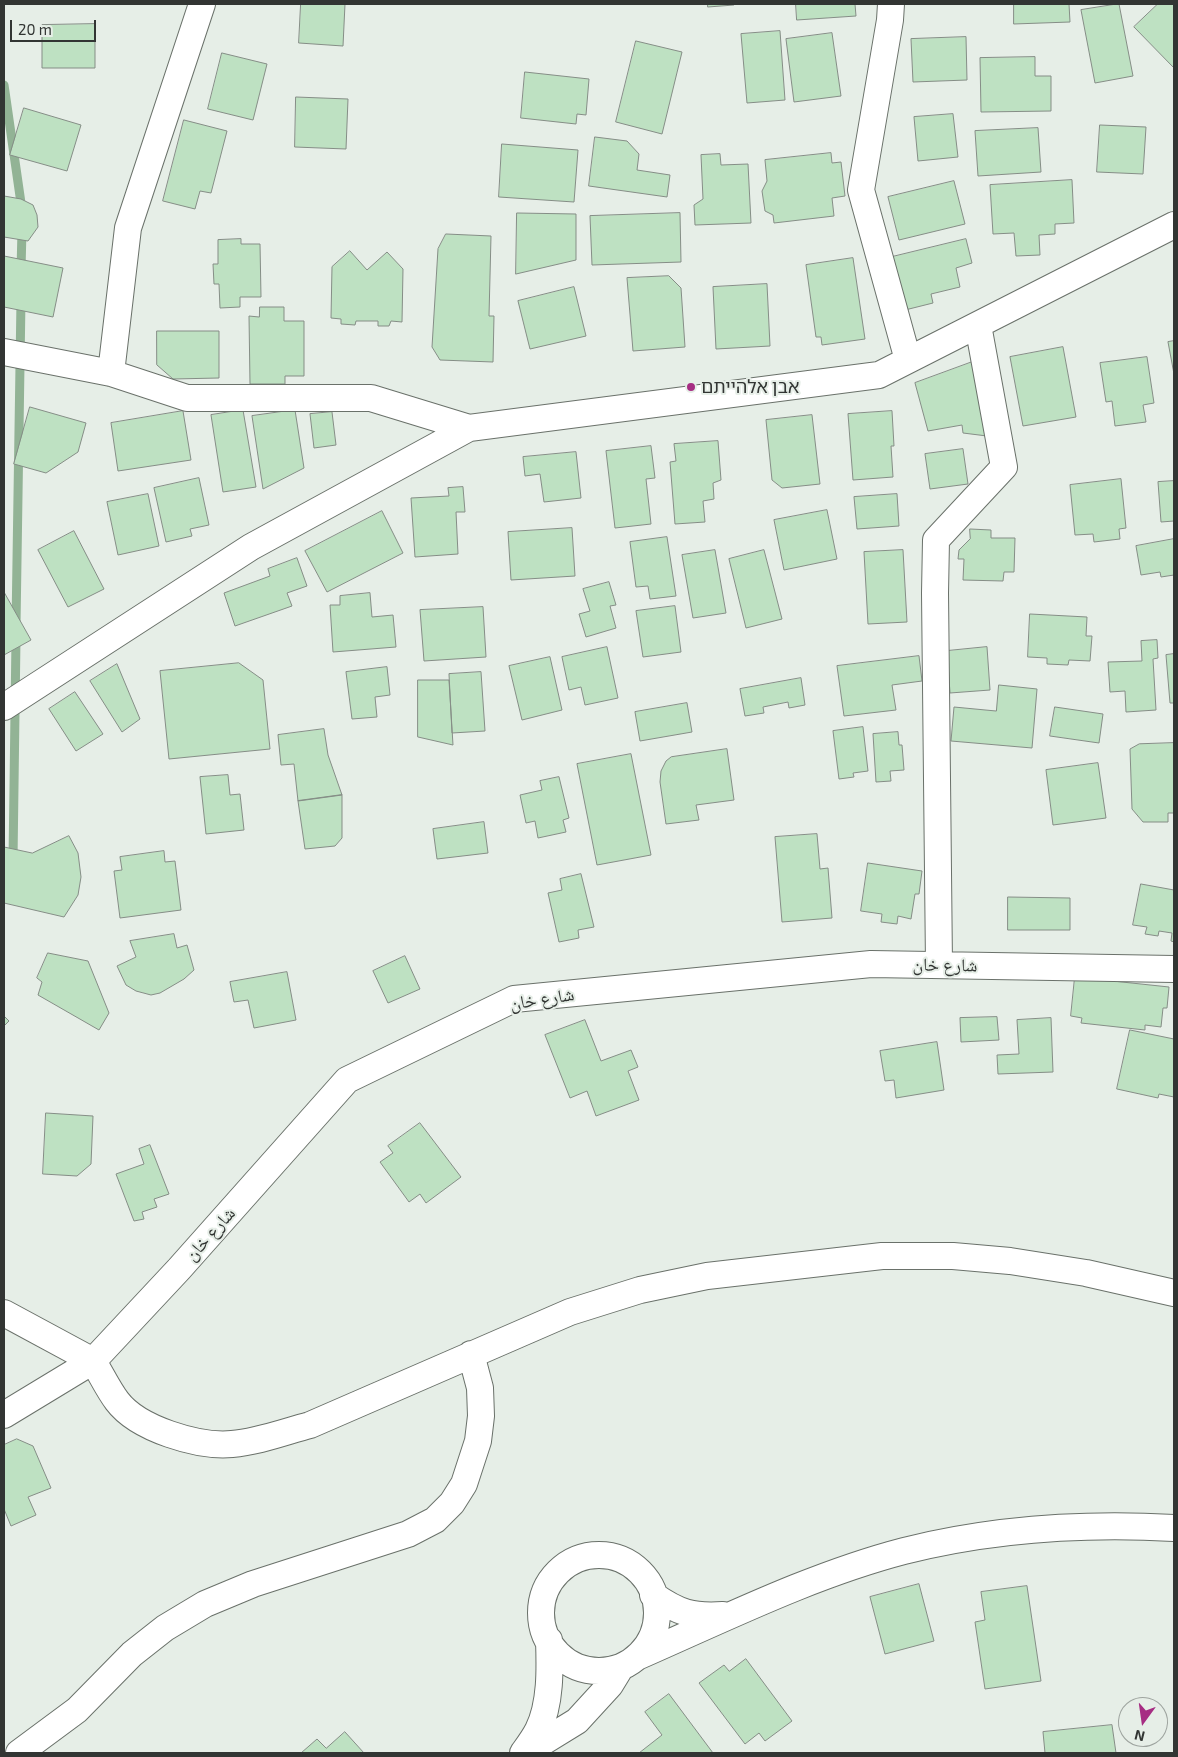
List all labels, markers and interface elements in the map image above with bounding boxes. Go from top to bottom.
scale bar [12,10,99,42]
text: 20 m [18,20,52,38]
place label: אבן אלהייתם [701,376,799,398]
marker: אבן אלהייתם [685,381,697,393]
street label: شارع خان [912,954,978,976]
street label: شارع خان [508,983,576,1015]
street label: شارع خان [180,1203,240,1265]
north arrow [1118,1697,1168,1747]
text: N [1133,1727,1146,1746]

